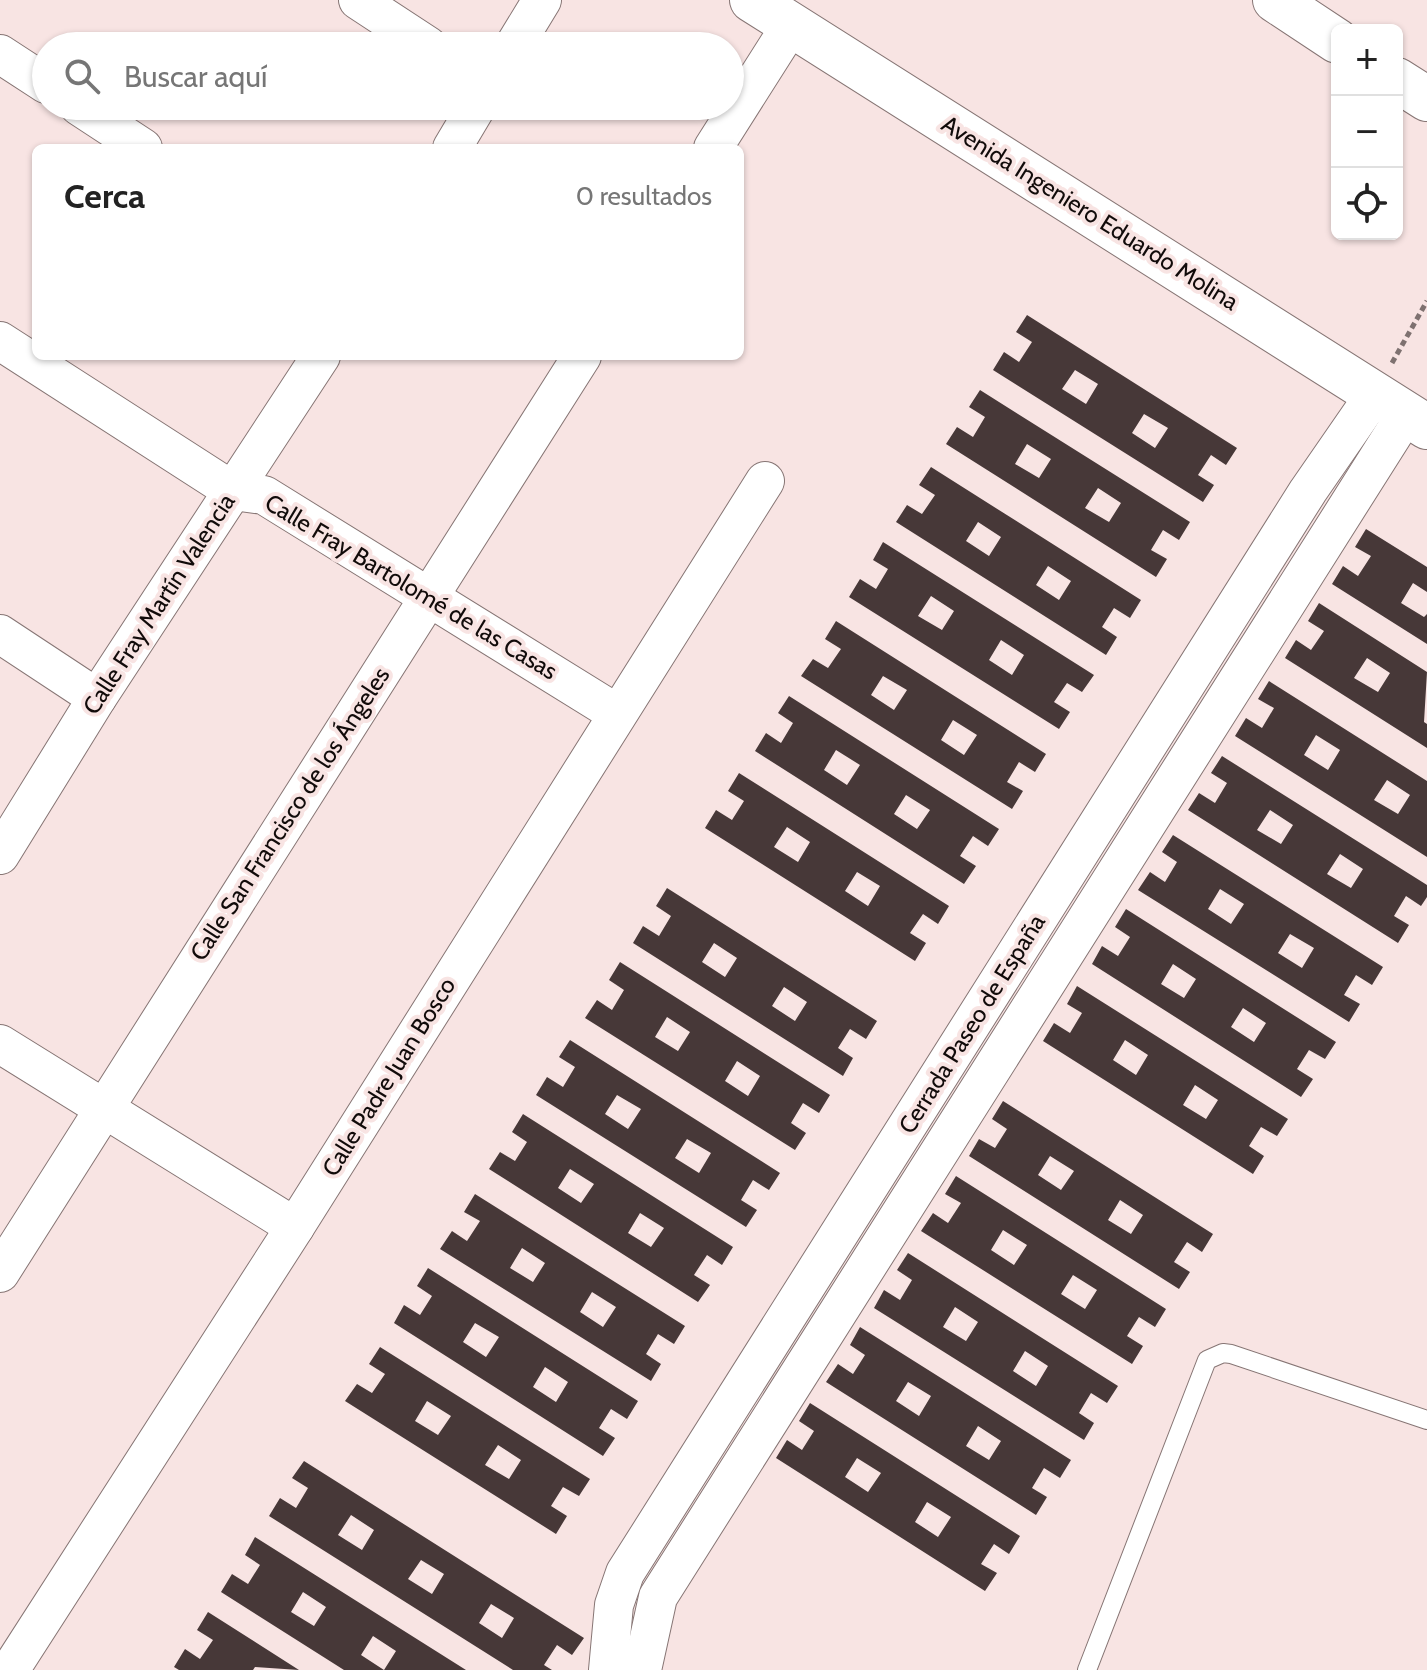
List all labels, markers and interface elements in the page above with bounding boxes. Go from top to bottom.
map controls [1331,24,1403,240]
button: + [1331,24,1403,96]
search box [32,32,744,120]
icon: search [60,54,104,98]
text: Buscar aquí [124,58,267,95]
button: − [1331,96,1403,168]
street label: Avenida Ingeniero Eduardo Molina [937,109,1244,316]
button: locate [1331,168,1403,240]
text: Cerca [64,175,145,217]
text: 0 resultados [576,180,712,212]
street label: Calle Fray Martín Valencia [76,488,241,719]
street label: Calle Fray Bartolomé de las Casas [260,488,563,686]
street label: Calle San Francisco de los Ángeles [184,662,395,966]
street label: Cerrada Paseo de España [892,908,1051,1139]
street label: Calle Padre Juan Bosco [316,972,461,1181]

